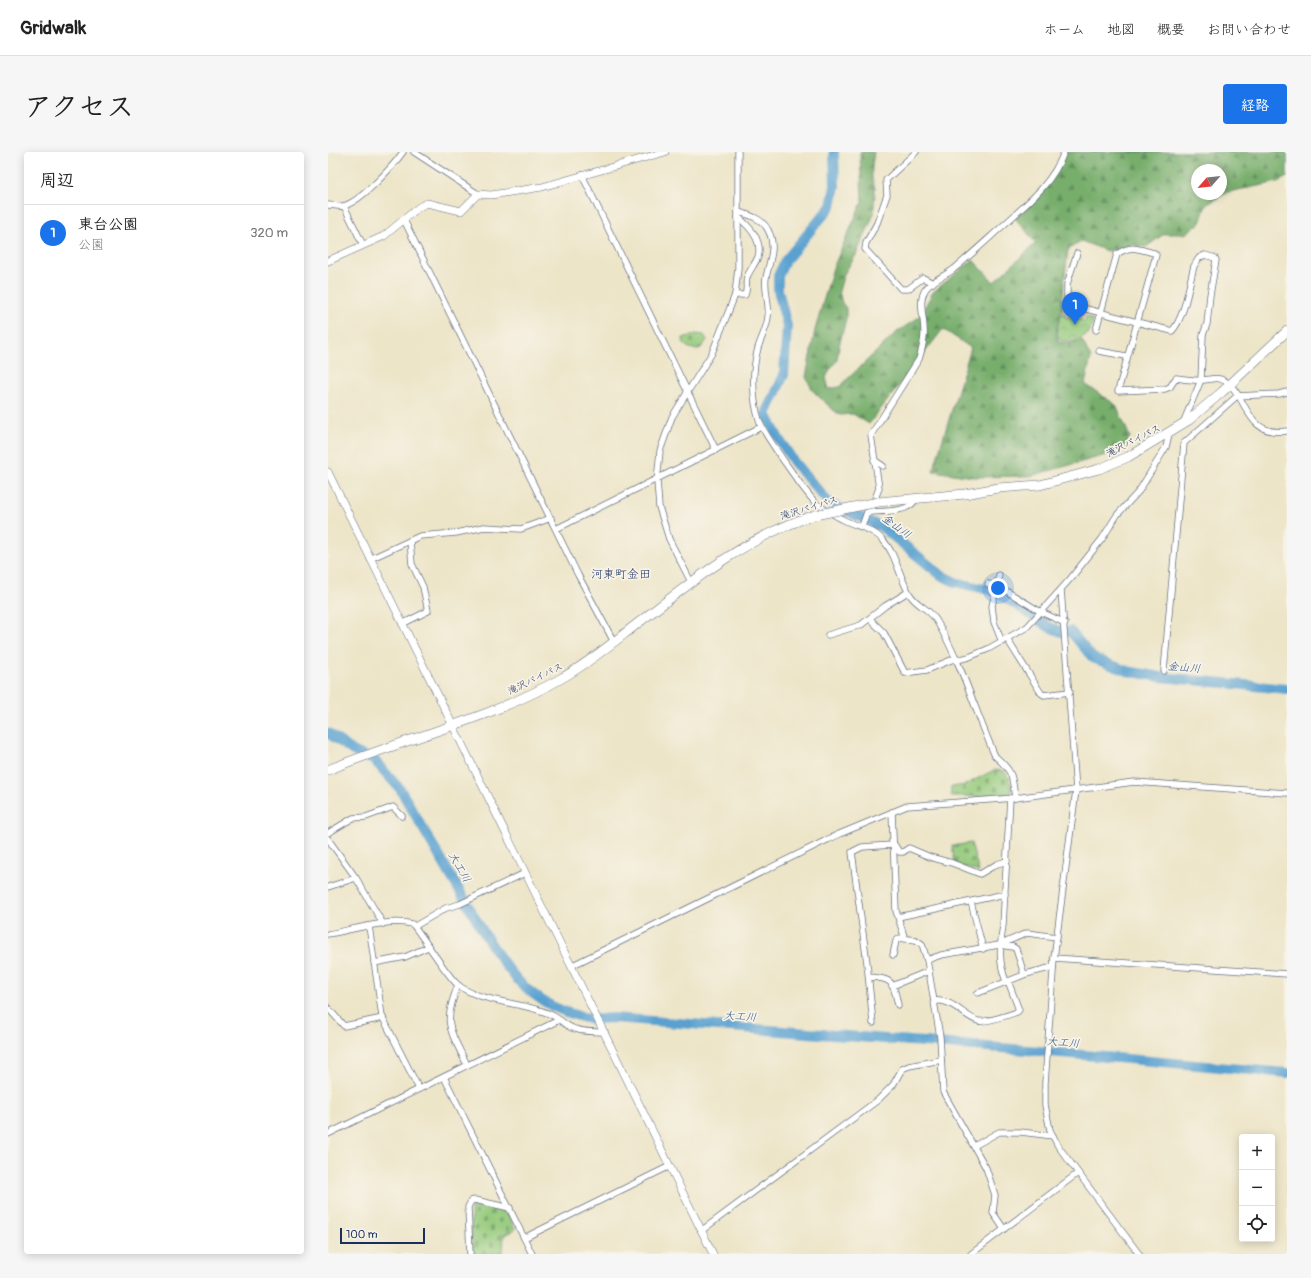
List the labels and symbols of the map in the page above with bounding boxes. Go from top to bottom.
north arrow [1191,164,1227,200]
pin: 1 [1062,292,1088,325]
street label: 滝沢バイパス [1104,422,1163,460]
street label: 滝沢バイパス [779,493,840,522]
water label: 金山川 [880,511,914,541]
district label: 河東町金田 [591,567,651,582]
your location [988,578,1008,598]
street label: 滝沢バイパス [506,660,565,697]
water label: 金山川 [1167,660,1201,675]
water label: 大工川 [446,850,473,885]
water label: 大工川 [723,1009,757,1024]
water label: 大工川 [1046,1035,1080,1050]
scale bar [340,1226,425,1245]

